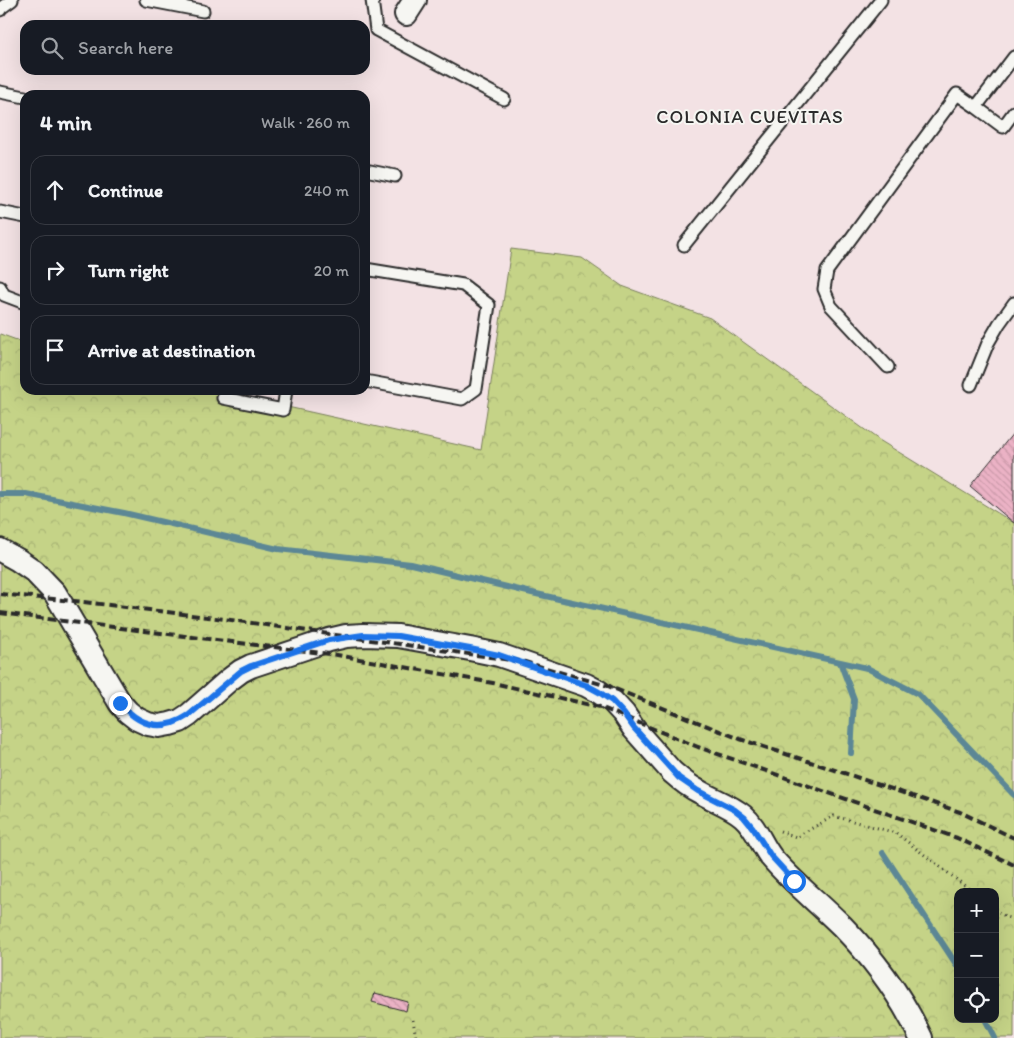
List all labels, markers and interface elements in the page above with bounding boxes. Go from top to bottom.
search box [20,20,370,75]
icon: search [38,34,66,62]
text: Search here [78,36,173,59]
district label: COLONIA CUEVITAS [656,105,844,128]
text: 4 min [40,110,92,135]
text: Walk · 260 m [261,113,350,132]
icon: ahead [41,176,69,204]
text: Continue [88,179,163,202]
text: 240 m [304,181,349,200]
icon: right [41,256,69,284]
text: Turn right [88,259,169,282]
text: 20 m [314,261,349,280]
icon: arrive [41,336,69,364]
text: Arrive at destination [88,339,255,362]
route end [109,692,132,715]
route start [783,870,806,893]
map controls [954,888,999,1023]
button: + [954,888,999,933]
button: − [954,933,999,978]
button: locate [954,978,999,1023]

